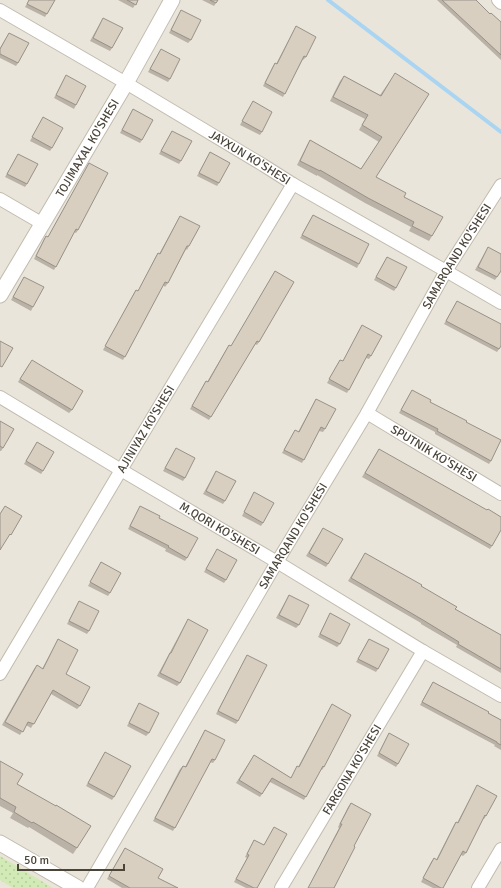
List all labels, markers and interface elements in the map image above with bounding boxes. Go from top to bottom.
street label: TOJIMAXAL KO'SHESI [52,96,122,200]
street label: JAYXUN KO'SHESI [206,127,293,188]
street label: SAMARQAND KO'SHESI [419,201,495,312]
street label: AJINIYAZ KO'SHESI [114,383,178,476]
street label: SPUTNIK KO'SHESI [388,422,480,485]
street label: SAMARQAND KO'SHESI [256,480,331,592]
street label: M.QORI KO'SHESI [177,499,263,558]
street label: FARGONA KO'SHESI [319,722,385,818]
scale bar [18,846,124,872]
text: 50 m [24,853,49,868]

